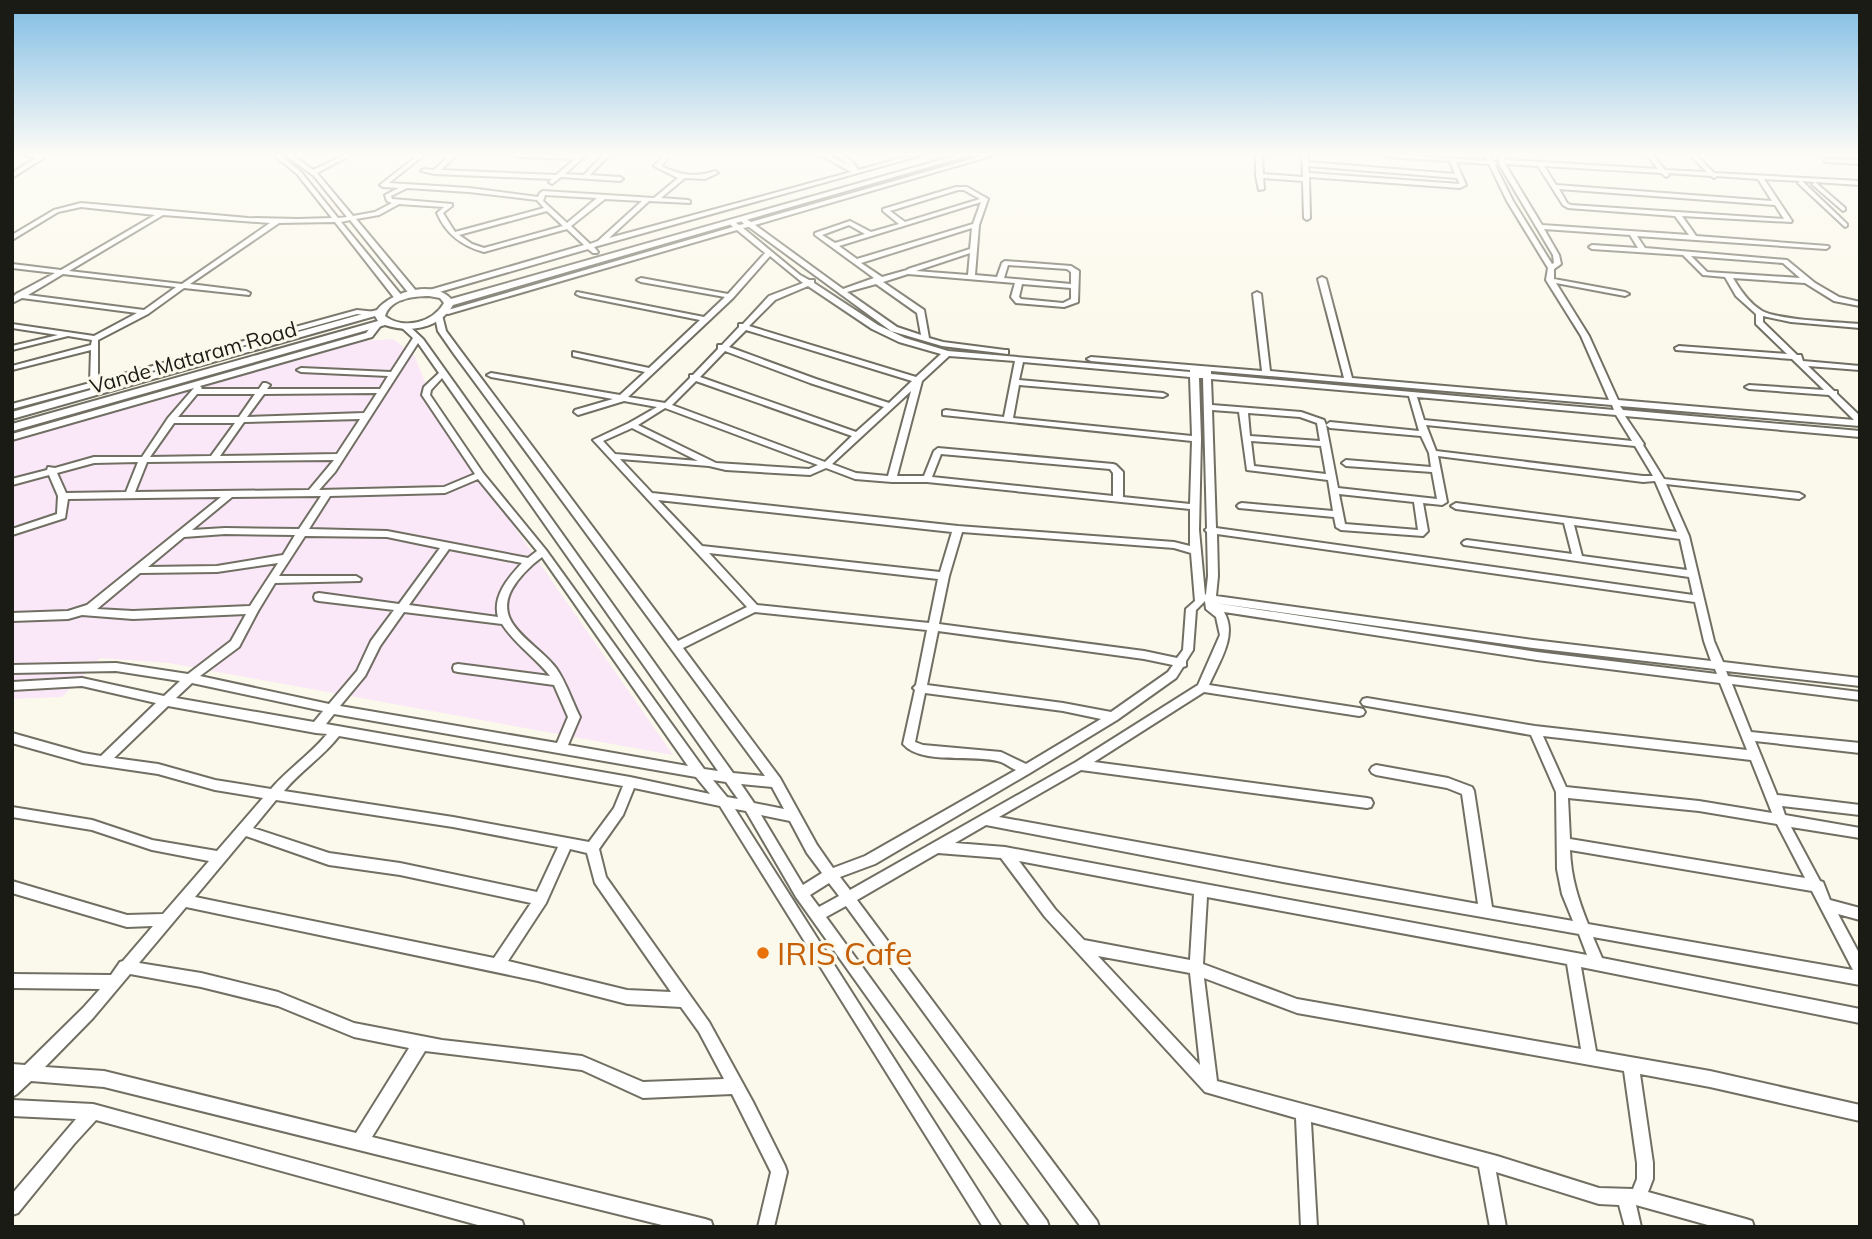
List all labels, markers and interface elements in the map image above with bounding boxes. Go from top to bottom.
street label: Vande Mataram Road [87,315,299,399]
place label: IRIS Cafe [777,933,912,973]
marker: IRIS Cafe [755,945,771,961]

